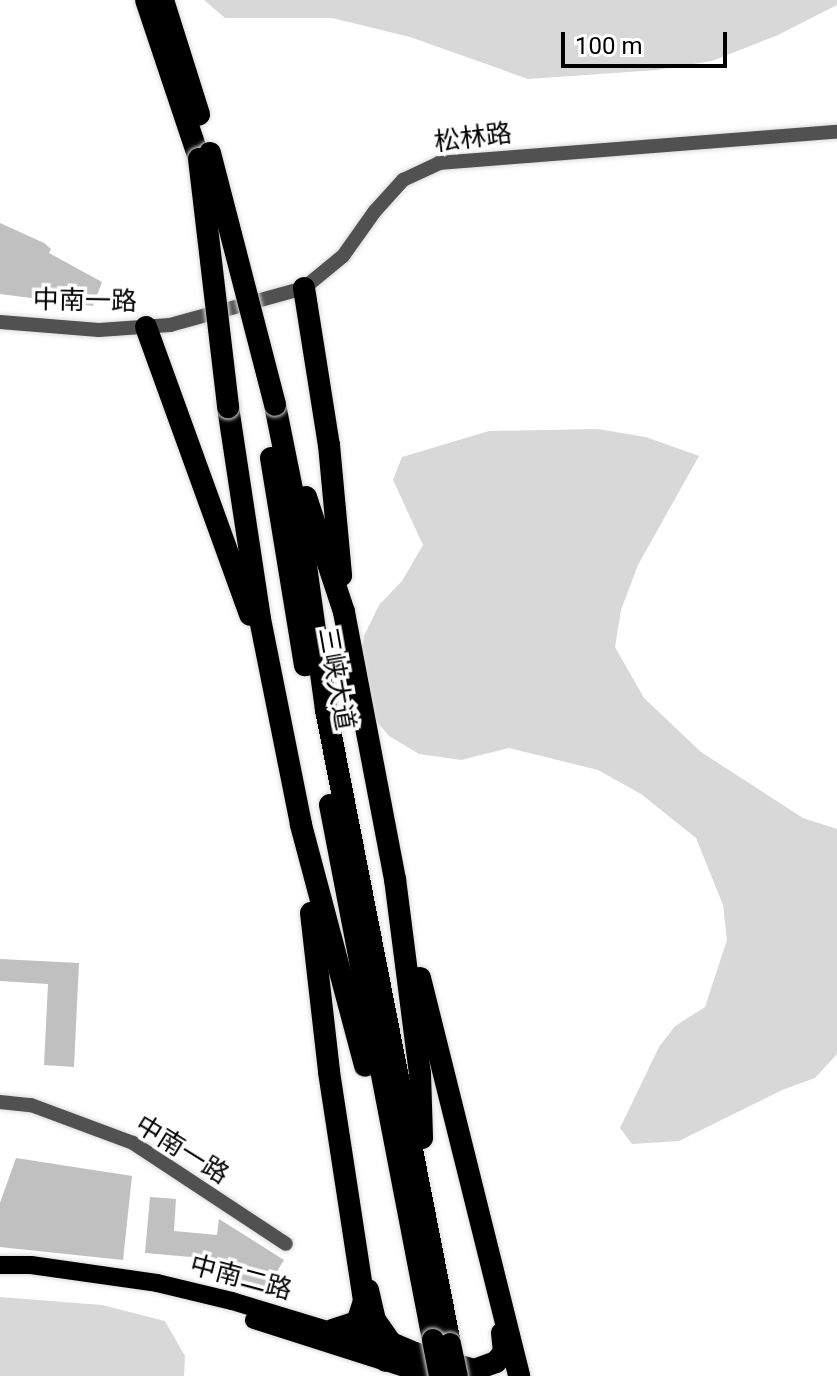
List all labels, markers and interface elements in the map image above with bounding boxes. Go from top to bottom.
scale bar [565,16,731,66]
text: 100 m [575,32,642,60]
street label: 松林路 [432,118,514,158]
street label: 中南一路 [33,284,137,318]
street label: 三峡大道 [312,625,360,733]
street label: 中南一路 [130,1109,234,1191]
street label: 中南二路 [187,1249,295,1307]

